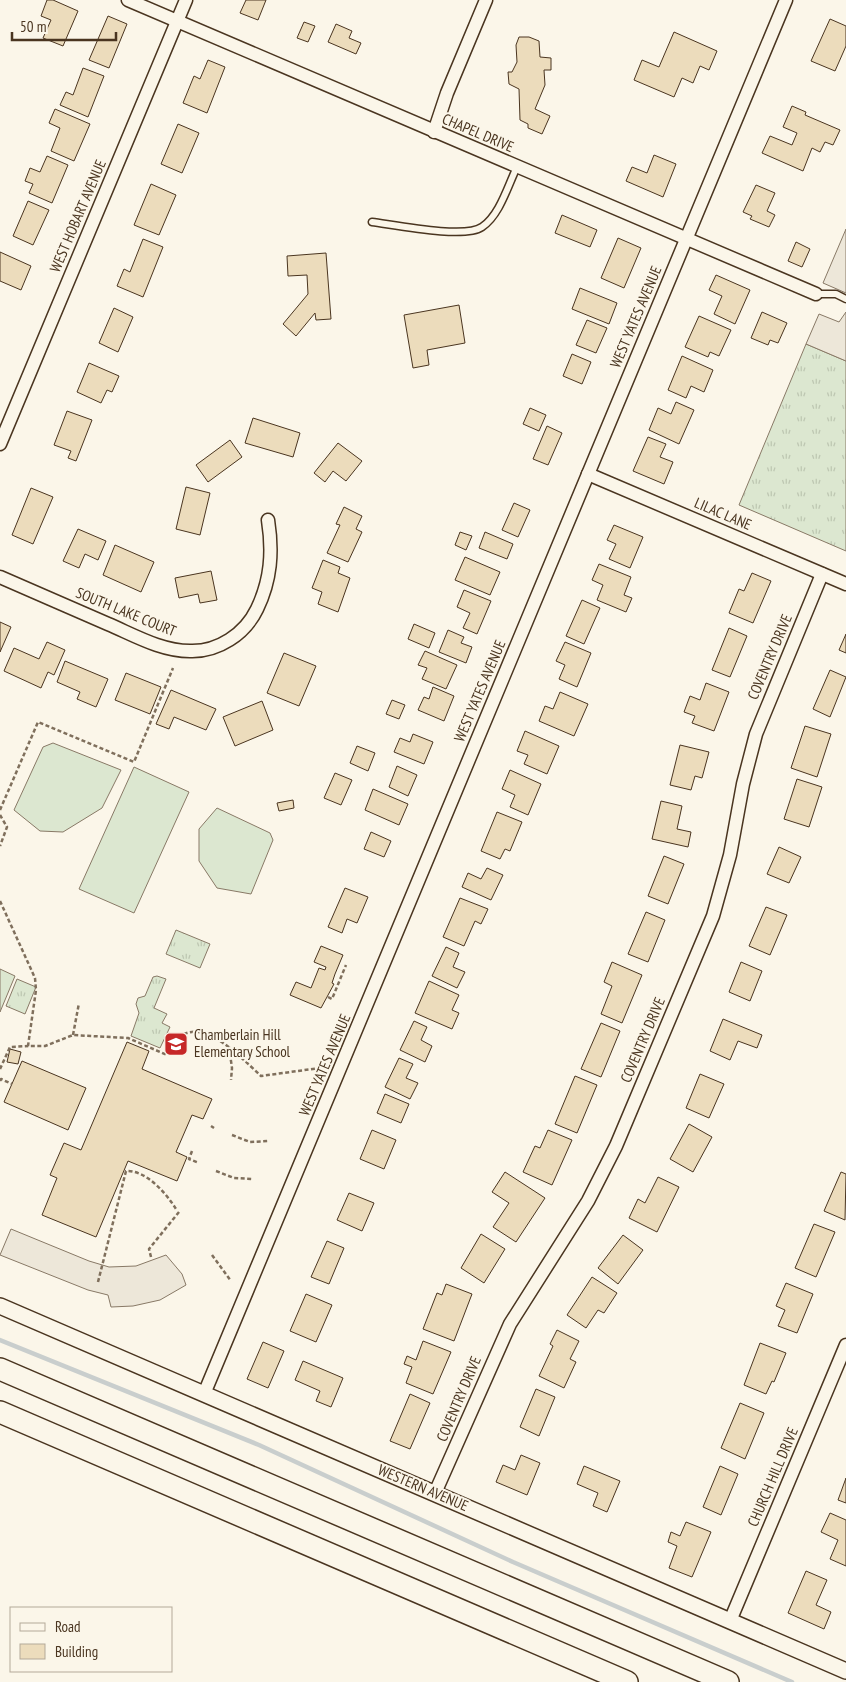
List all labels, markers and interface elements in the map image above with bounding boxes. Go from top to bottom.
scale bar [12,10,116,42]
text: 50 m [20,17,46,36]
street label: CHAPEL DRIVE [439,109,517,156]
street label: WEST HOBART AVENUE [45,157,110,275]
street label: WEST YATES AVENUE [606,263,666,371]
street label: LILAC LANE [692,493,755,534]
street label: SOUTH LAKE COURT [73,583,179,640]
street label: COVENTRY DRIVE [743,611,796,702]
street label: WEST YATES AVENUE [450,637,510,745]
street label: COVENTRY DRIVE [616,994,669,1085]
street label: WEST YATES AVENUE [295,1011,355,1119]
place label: Chamberlain Hill Elementary School [194,1025,291,1061]
school or university icon: Chamberlain Hill Elementary School [163,1031,189,1057]
street label: COVENTRY DRIVE [432,1353,485,1444]
street label: CHURCH HILL DRIVE [743,1424,802,1529]
street label: WESTERN AVENUE [375,1460,471,1515]
legend [10,1607,172,1672]
text: Road [55,1617,81,1636]
text: Building [55,1642,98,1661]

